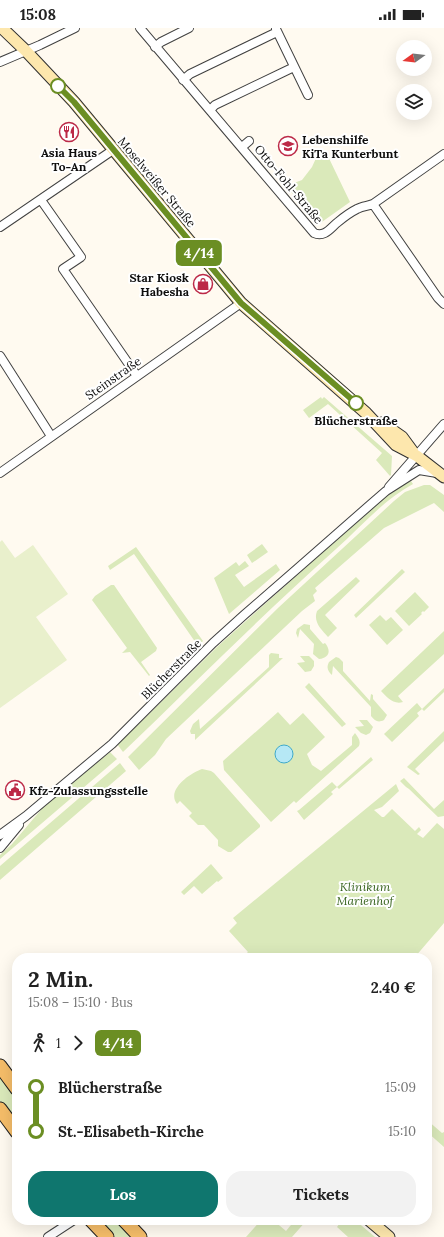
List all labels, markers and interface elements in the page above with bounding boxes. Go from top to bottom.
text: 15:08 [20,5,56,24]
north arrow [396,40,432,76]
map controls [396,40,432,120]
unlabelled marker [50,78,66,94]
button: layers [396,84,432,120]
restaurant icon: Asia Haus To-An [58,121,80,143]
place label: Lebenshilfe KiTa Kunterbunt [302,132,399,161]
street label: Moselweißer Straße [115,134,199,230]
school or university icon: Lebenshilfe KiTa Kunterbunt [277,135,299,157]
street label: Otto-Fohl-Straße [252,141,327,227]
place label: Asia Haus To-An [41,145,97,174]
line badge: 4/14 [171,240,227,266]
text: 4/14 [184,244,214,262]
place label: Star Kiosk Habesha [130,270,190,299]
shop icon: Star Kiosk Habesha [192,273,214,295]
street label: Steinstraße [82,353,144,403]
marker: Blücherstraße [348,395,364,411]
place label: Blücherstraße [314,413,398,428]
street label: Blücherstraße [138,635,205,702]
public building icon: Kfz-Zulassungsstelle [4,779,26,801]
place label: Kfz-Zulassungsstelle [29,783,149,798]
park label: Klinikum Marienhof [337,879,395,908]
text: 2 Min. [28,965,93,993]
text: 2.40 € [371,978,416,997]
text: 15:08 – 15:10 · Bus [28,994,133,1011]
icon: walk [28,1032,50,1054]
icon: forward [67,1032,89,1054]
text: 4/14 [103,1034,133,1052]
text: 1 [56,1035,61,1052]
text: Blücherstraße [58,1078,162,1097]
text: 15:09 [385,1079,416,1096]
text: St.-Elisabeth-Kirche [58,1122,204,1141]
text: 15:10 [388,1123,416,1140]
button: Los [28,1171,218,1217]
button: Tickets [226,1171,416,1217]

